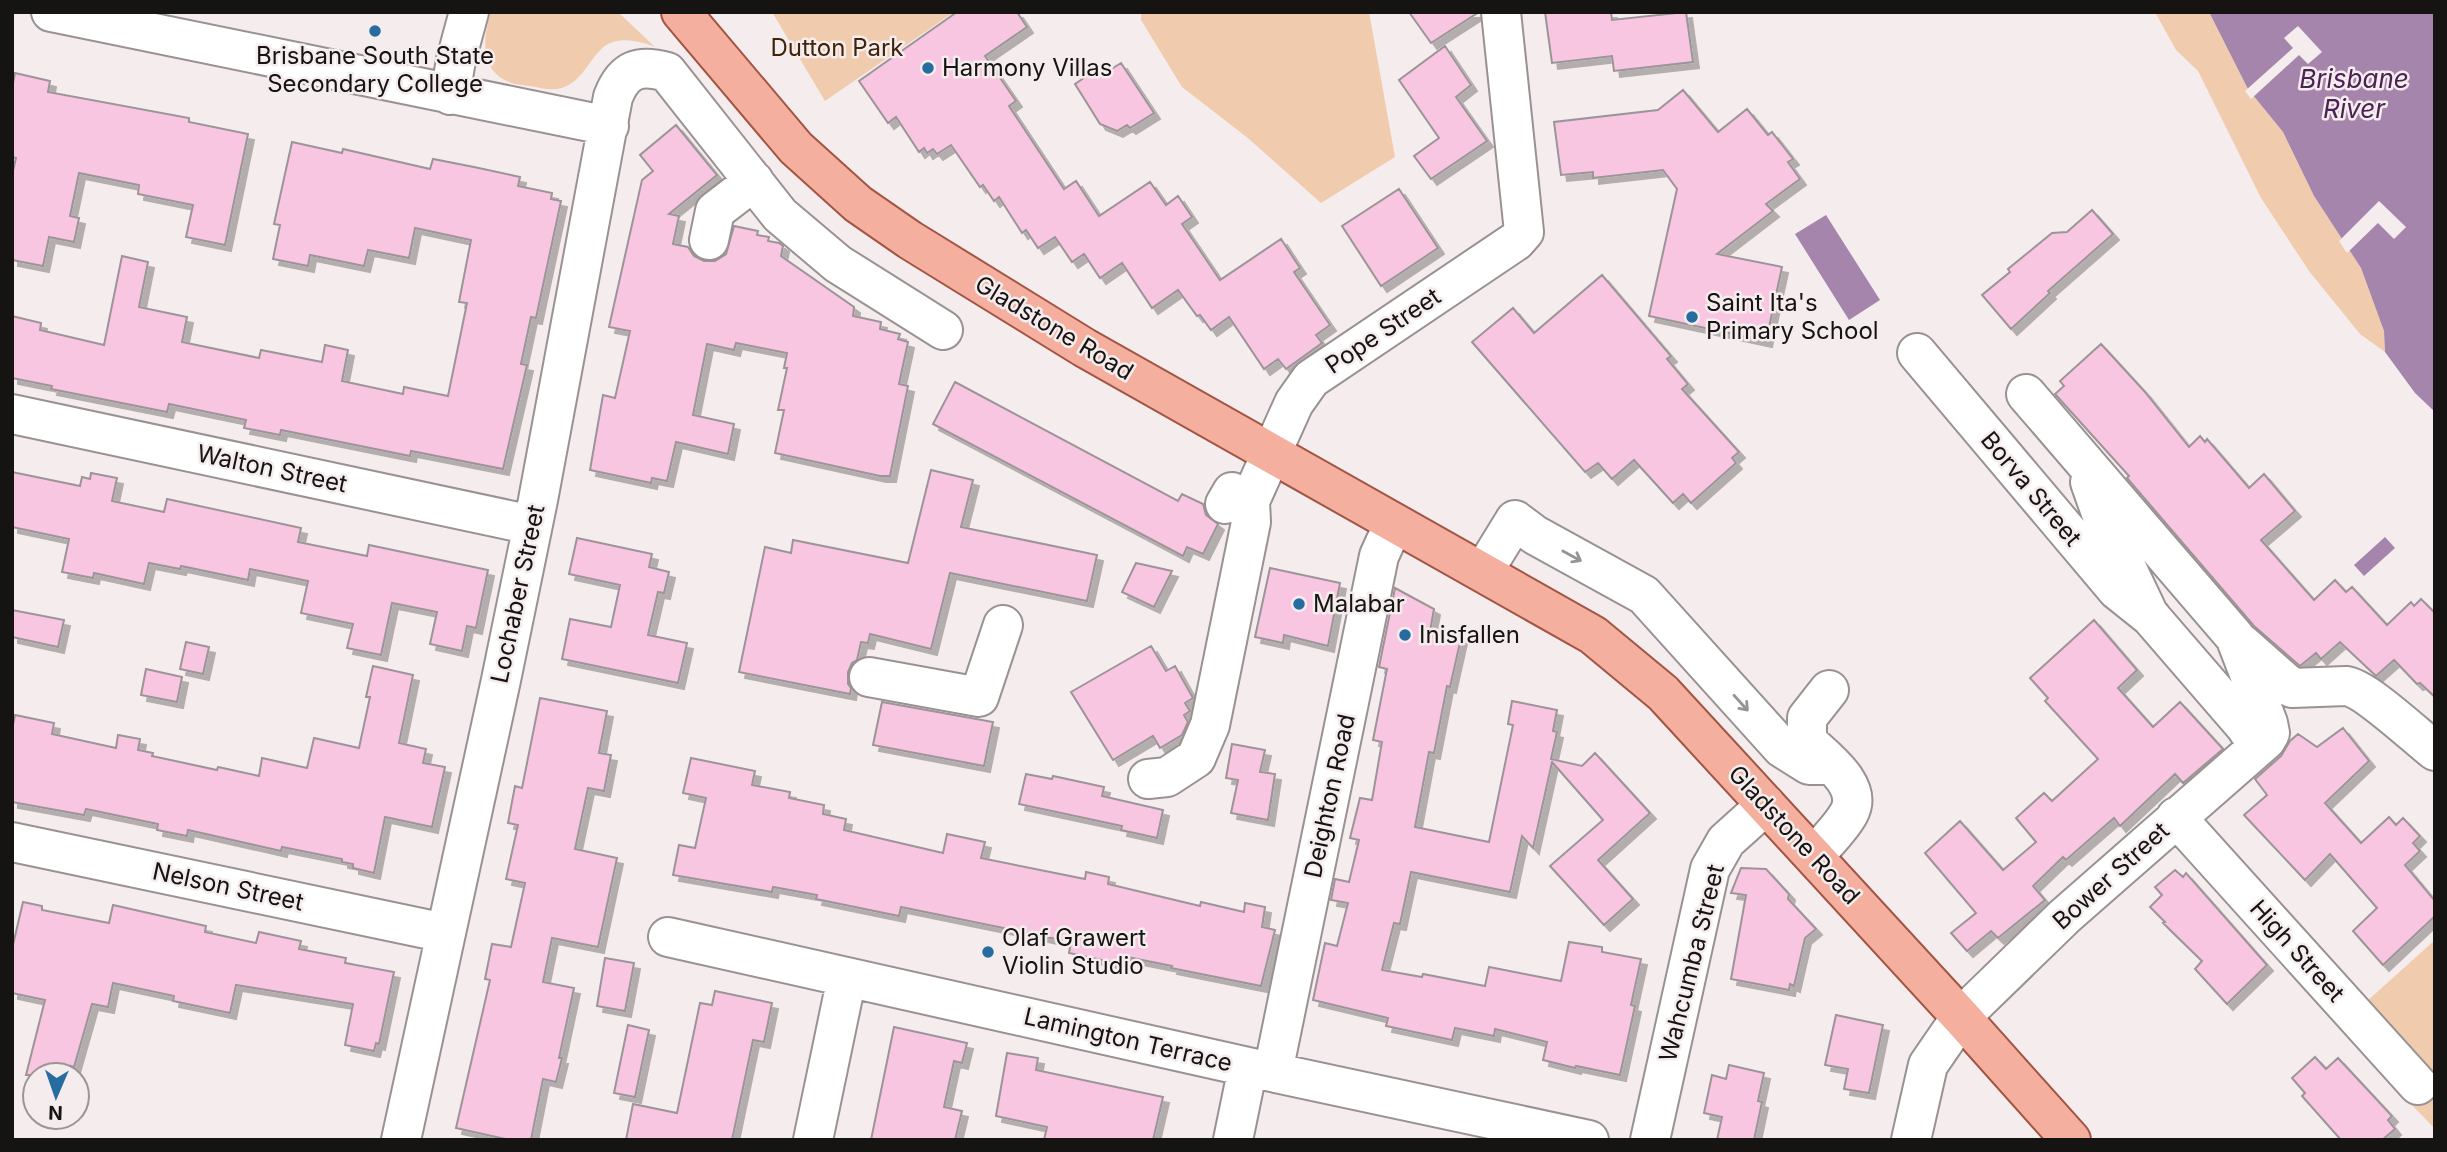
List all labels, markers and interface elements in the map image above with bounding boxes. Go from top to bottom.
marker: Brisbane South State Secondary College [367,23,383,39]
park label: Dutton Park [770,33,904,62]
place label: Brisbane South State Secondary College [256,41,494,98]
place label: Harmony Villas [942,53,1112,82]
marker: Harmony Villas [920,60,936,76]
water label: Brisbane River [2299,63,2409,124]
street label: Gladstone Road [970,269,1139,386]
street label: Pope Street [1320,281,1446,380]
place label: Saint Ita's Primary School [1706,288,1879,345]
marker: Saint Ita's Primary School [1684,309,1700,325]
street label: Borva Street [1975,425,2088,552]
street label: Walton Street [194,438,350,499]
street label: Lochaber Street [484,502,551,686]
one-way arrow [1562,549,1582,563]
place label: Malabar [1313,589,1405,618]
marker: Malabar [1291,596,1307,612]
place label: Inisfallen [1419,620,1520,649]
marker: Inisfallen [1397,627,1413,643]
one-way arrow [1733,694,1750,711]
street label: Deighton Road [1298,711,1361,881]
street label: Gladstone Road [1723,759,1866,910]
street label: Bower Street [2047,816,2175,935]
street label: Nelson Street [150,856,306,917]
street label: Wahcumba Street [1653,861,1730,1064]
street label: High Street [2244,894,2351,1008]
place label: Olaf Grawert Violin Studio [1002,923,1146,980]
marker: Olaf Grawert Violin Studio [980,944,996,960]
street label: Lamington Terrace [1021,1001,1235,1078]
north arrow [21,1061,91,1131]
text: N [48,1101,63,1124]

